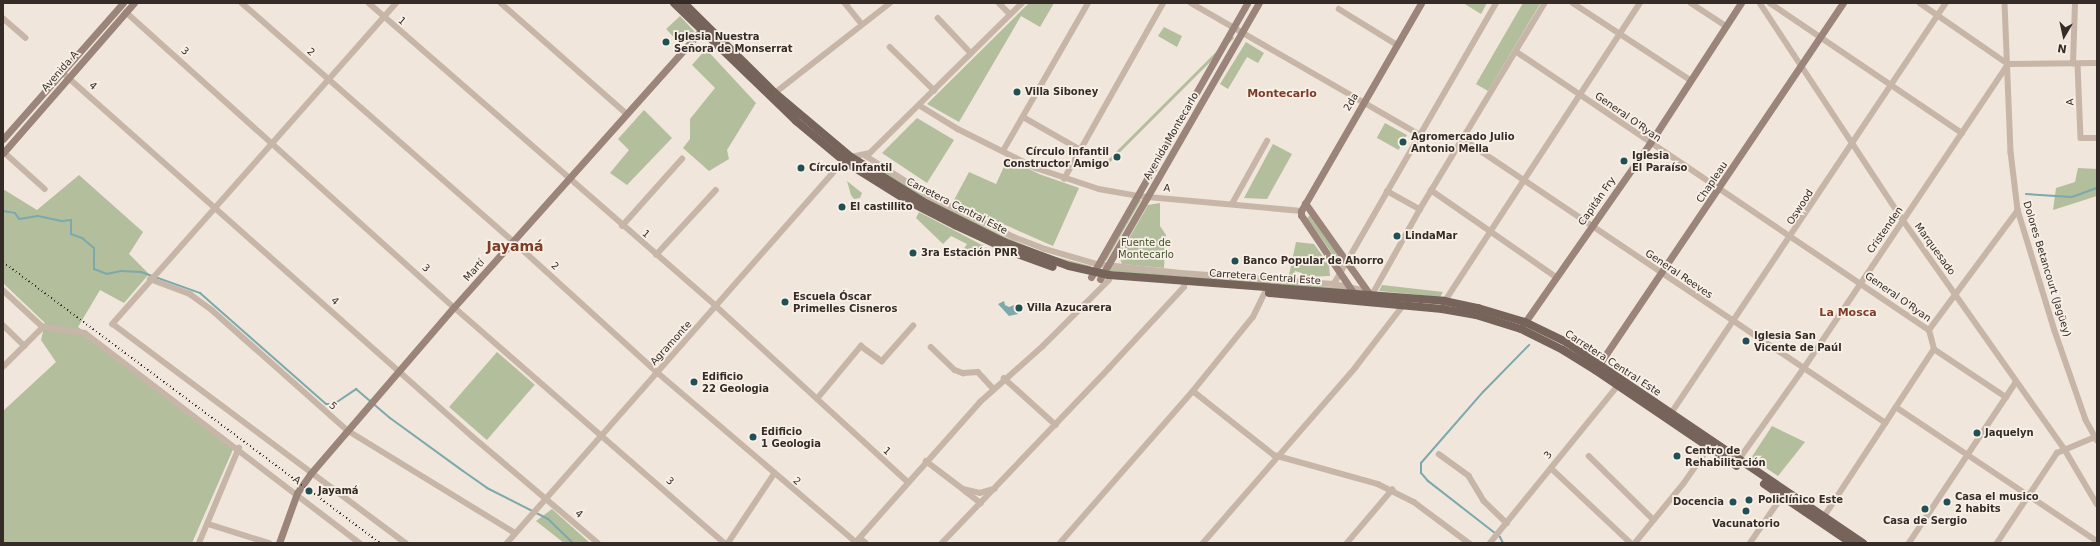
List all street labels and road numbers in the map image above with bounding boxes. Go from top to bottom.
street label: 1 [396,14,408,28]
street label: 3 [179,44,191,58]
street label: 2 [305,45,317,59]
street label: Avenida A [39,48,81,94]
street label: 4 [87,79,99,93]
street label: Avenida Montecarlo [1141,90,1201,182]
street label: General O'Ryan [1593,90,1663,144]
street label: 2da [1341,91,1361,113]
street label: A [2064,98,2076,106]
street label: Chapleau [1694,159,1730,205]
street label: Capitán Fry [1576,174,1618,228]
street label: Carretera Central Este [904,175,1010,237]
street label: A [1163,182,1171,194]
street label: Oswood [1784,187,1816,227]
street label: Dolores Betancourt (Jagüey) [2021,200,2073,338]
street label: Cristenden [1865,204,1905,256]
street label: Marquesado [1912,221,1958,277]
street label: 1 [640,227,652,241]
street label: General Reeves [1643,247,1715,301]
street label: Martí [461,256,487,284]
street label: 2 [549,259,561,273]
street label: 3 [420,261,432,275]
street label: Carretera Central Este [1209,267,1321,287]
street label: General O'Ryan [1863,270,1933,324]
street label: 4 [329,294,341,308]
street label: Agramonte [648,318,694,368]
street label: Carretera Central Este [1563,328,1663,398]
street label: 5 [327,399,339,413]
street label: 1 [881,444,893,458]
street label: 3 [1541,449,1555,461]
street label: A [291,473,303,487]
street label: 3 [664,474,676,488]
street label: 2 [791,474,803,488]
street label: 4 [573,507,585,521]

